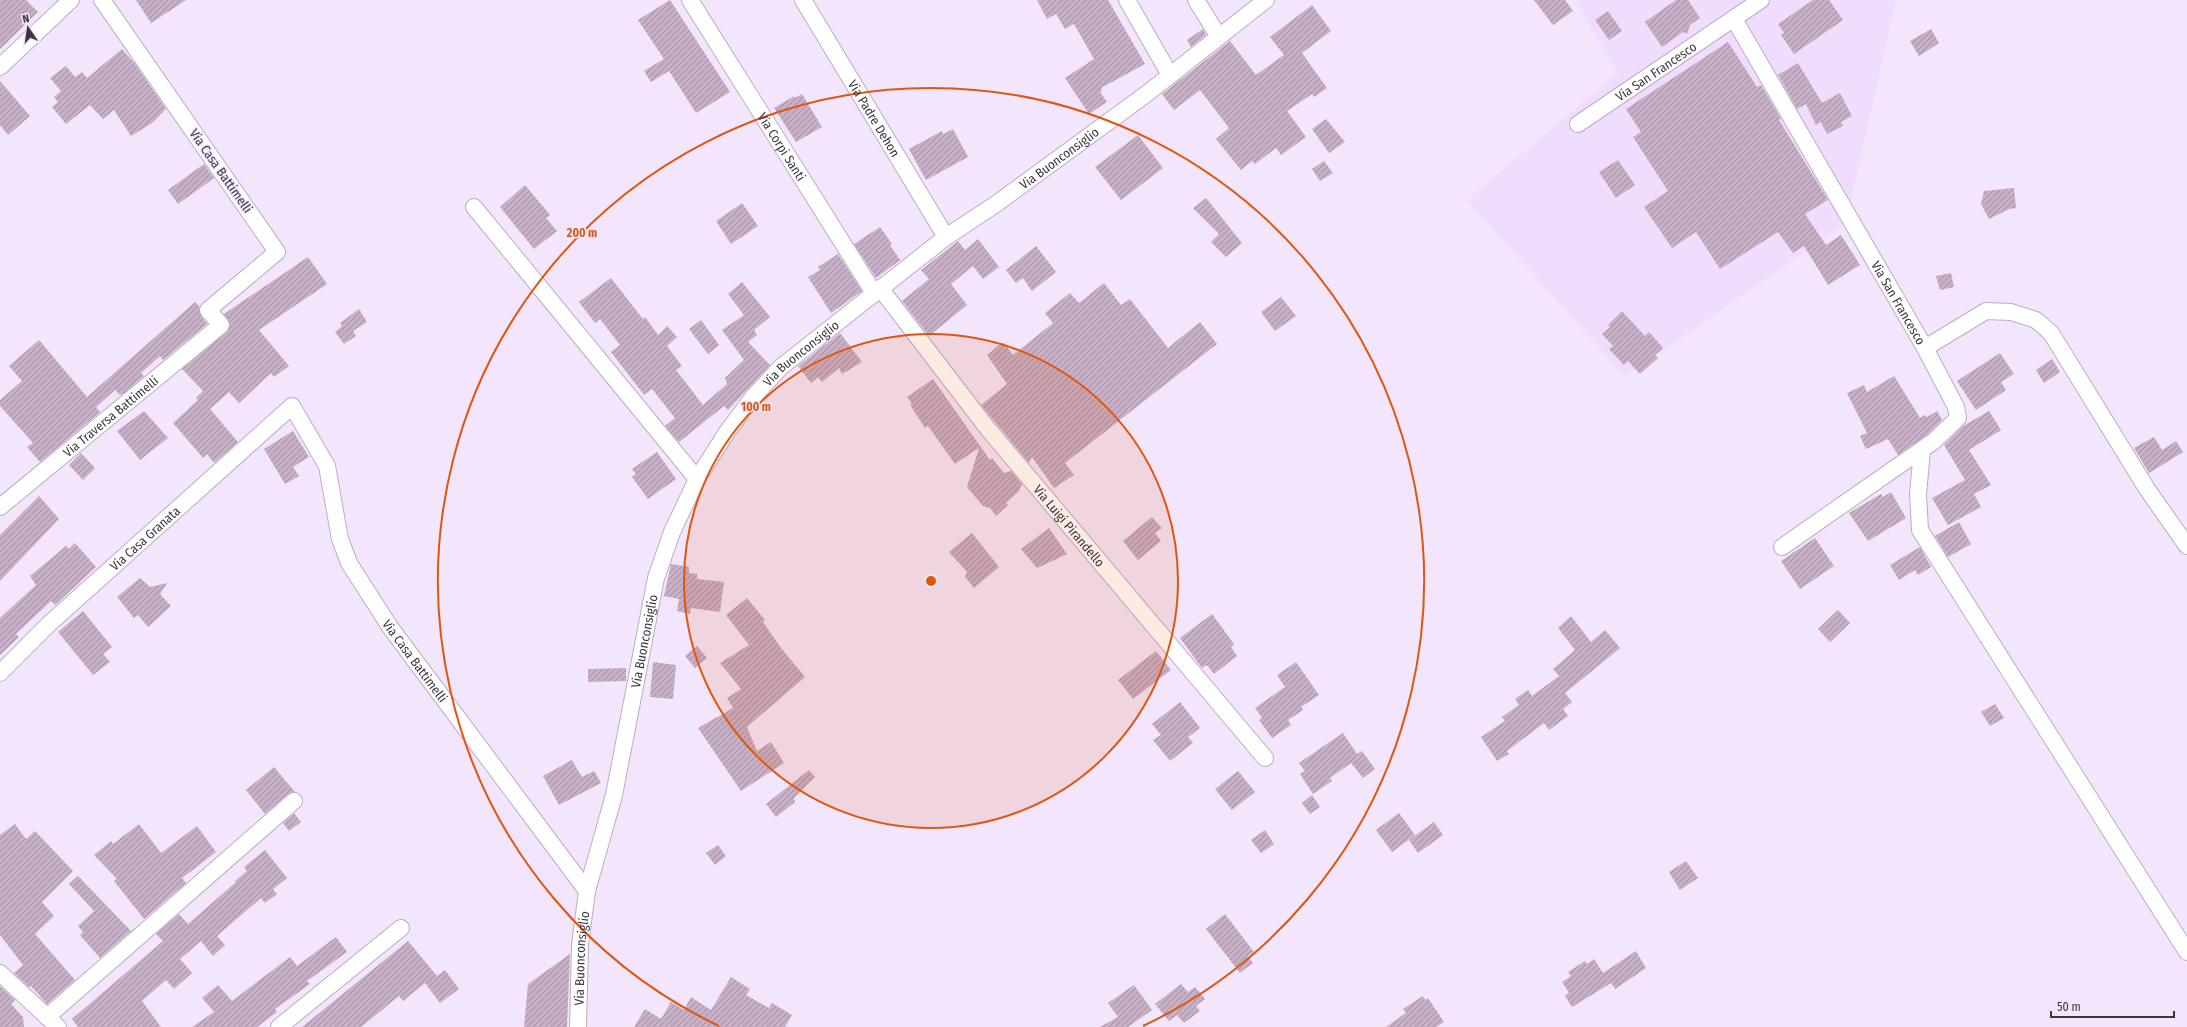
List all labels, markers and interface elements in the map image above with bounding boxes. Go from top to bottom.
north arrow [8,8,48,48]
text: N [21,12,31,26]
street label: Via San Francesco [1613,39,1699,104]
street label: Via Padre Dehon [845,77,903,159]
street label: Via Corpi Santi [755,110,809,183]
street label: Via Buonconsiglio [1016,124,1102,192]
street label: Via Casa Battimelli [187,126,255,216]
text: 200 m [566,226,597,240]
street label: Via San Francesco [1869,258,1929,347]
street label: Via Buonconsiglio [760,317,842,389]
street label: Via Traversa Battimelli [60,373,161,460]
text: 100 m [741,400,771,414]
street label: Via Luigi Pirandello [1031,482,1108,570]
street label: Via Casa Granata [107,503,183,573]
centre of rings [924,574,938,588]
street label: Via Buonconsiglio [627,593,660,689]
street label: Via Casa Battimelli [380,617,451,705]
street label: Via Buonconsiglio [571,910,592,1005]
scale bar [2051,993,2174,1019]
text: 50 m [2057,1000,2081,1014]

